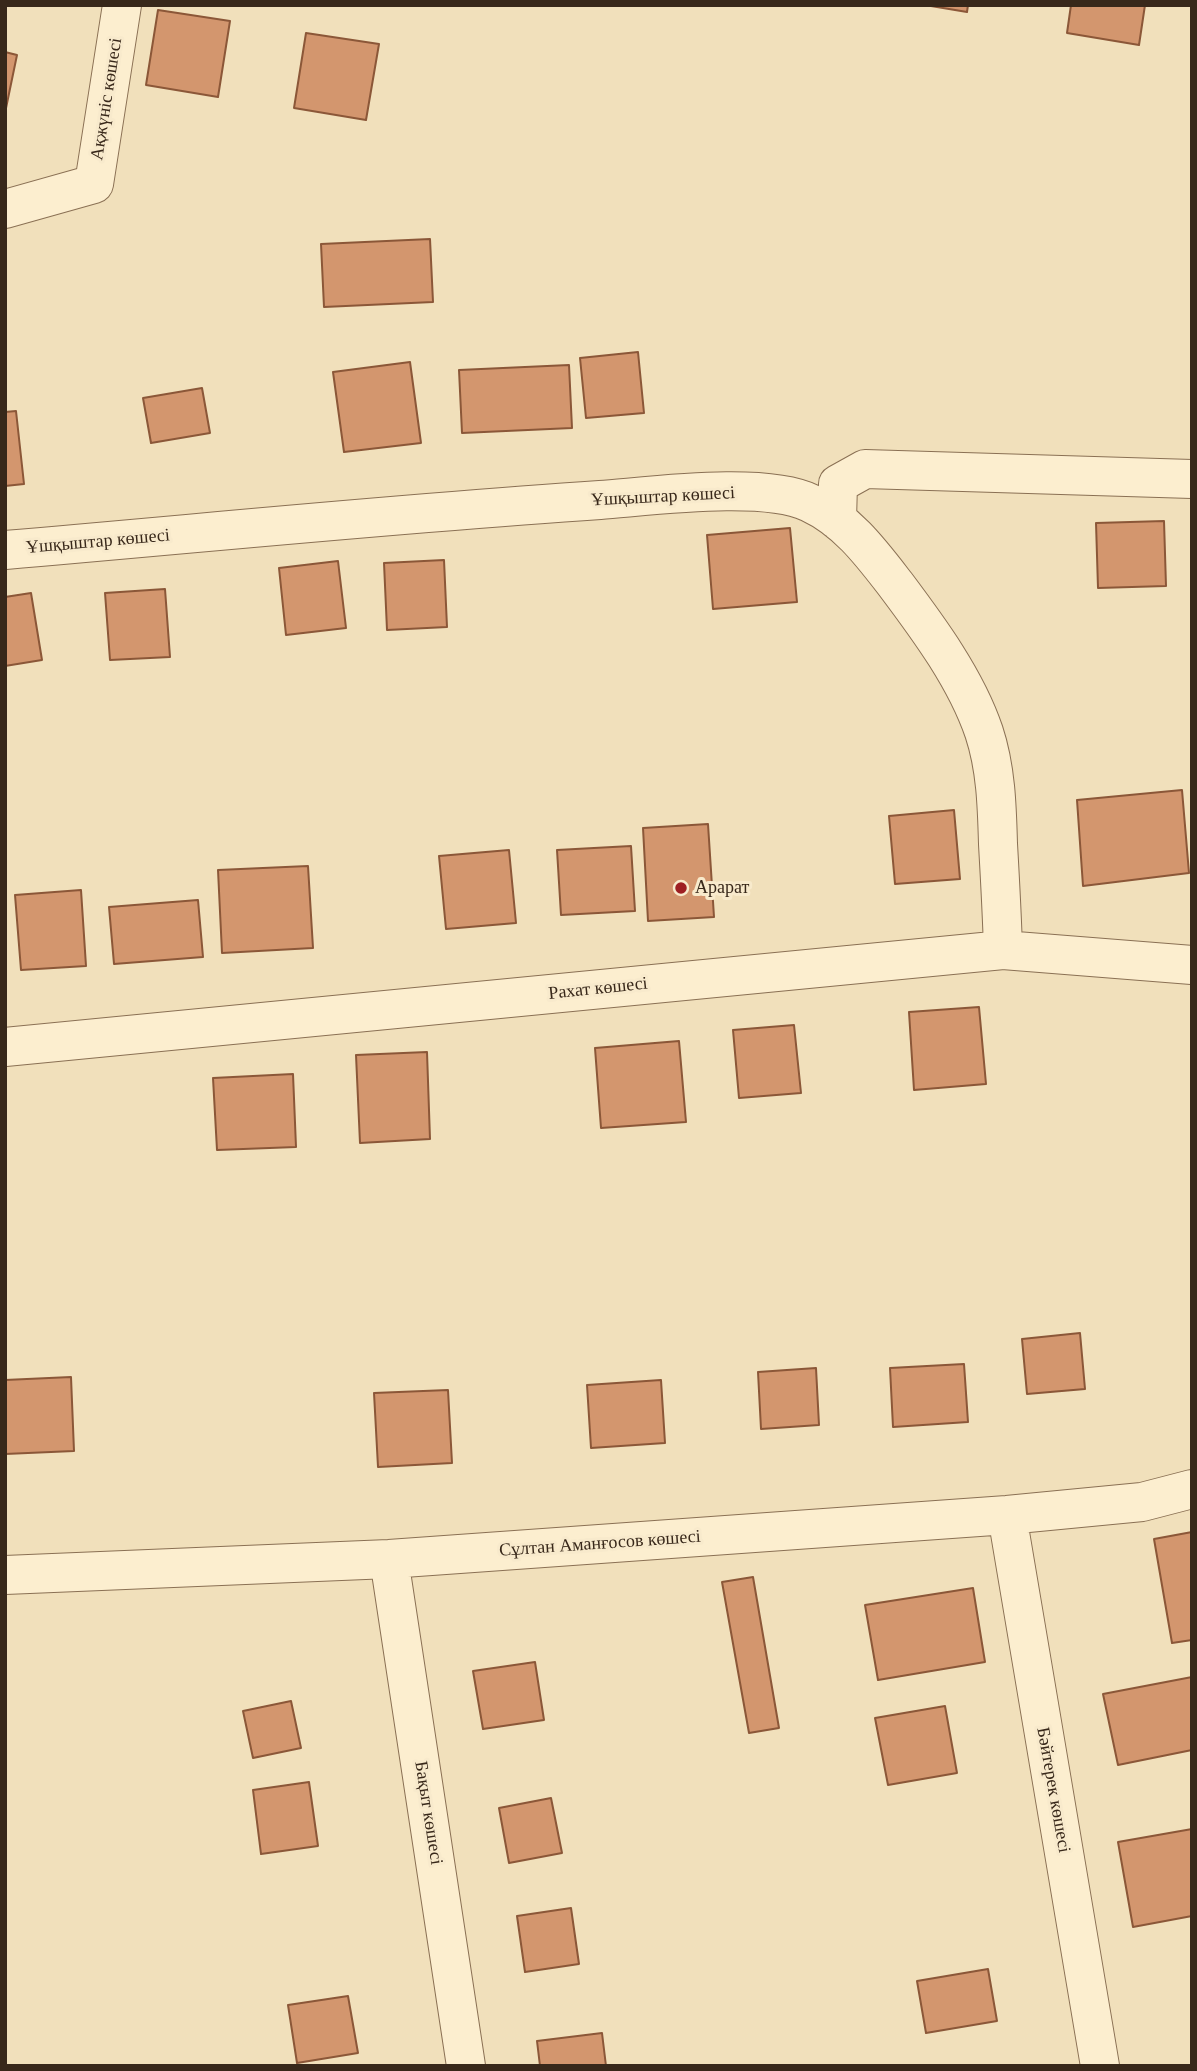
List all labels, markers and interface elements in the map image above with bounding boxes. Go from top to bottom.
street label: Ақжүніс көшесі [87,36,127,162]
street label: Ұшқыштар көшесі [590,482,736,512]
street label: Ұшқыштар көшесі [25,525,171,559]
place label: Арарат [695,877,749,899]
marker: Арарат [673,880,689,896]
street label: Рахат көшесі [547,973,649,1005]
street label: Сұлтан Аманғосов көшесі [499,1526,701,1562]
street label: Бәйтерек көшесі [1031,1726,1075,1854]
street label: Бақыт көшесі [409,1760,447,1866]

